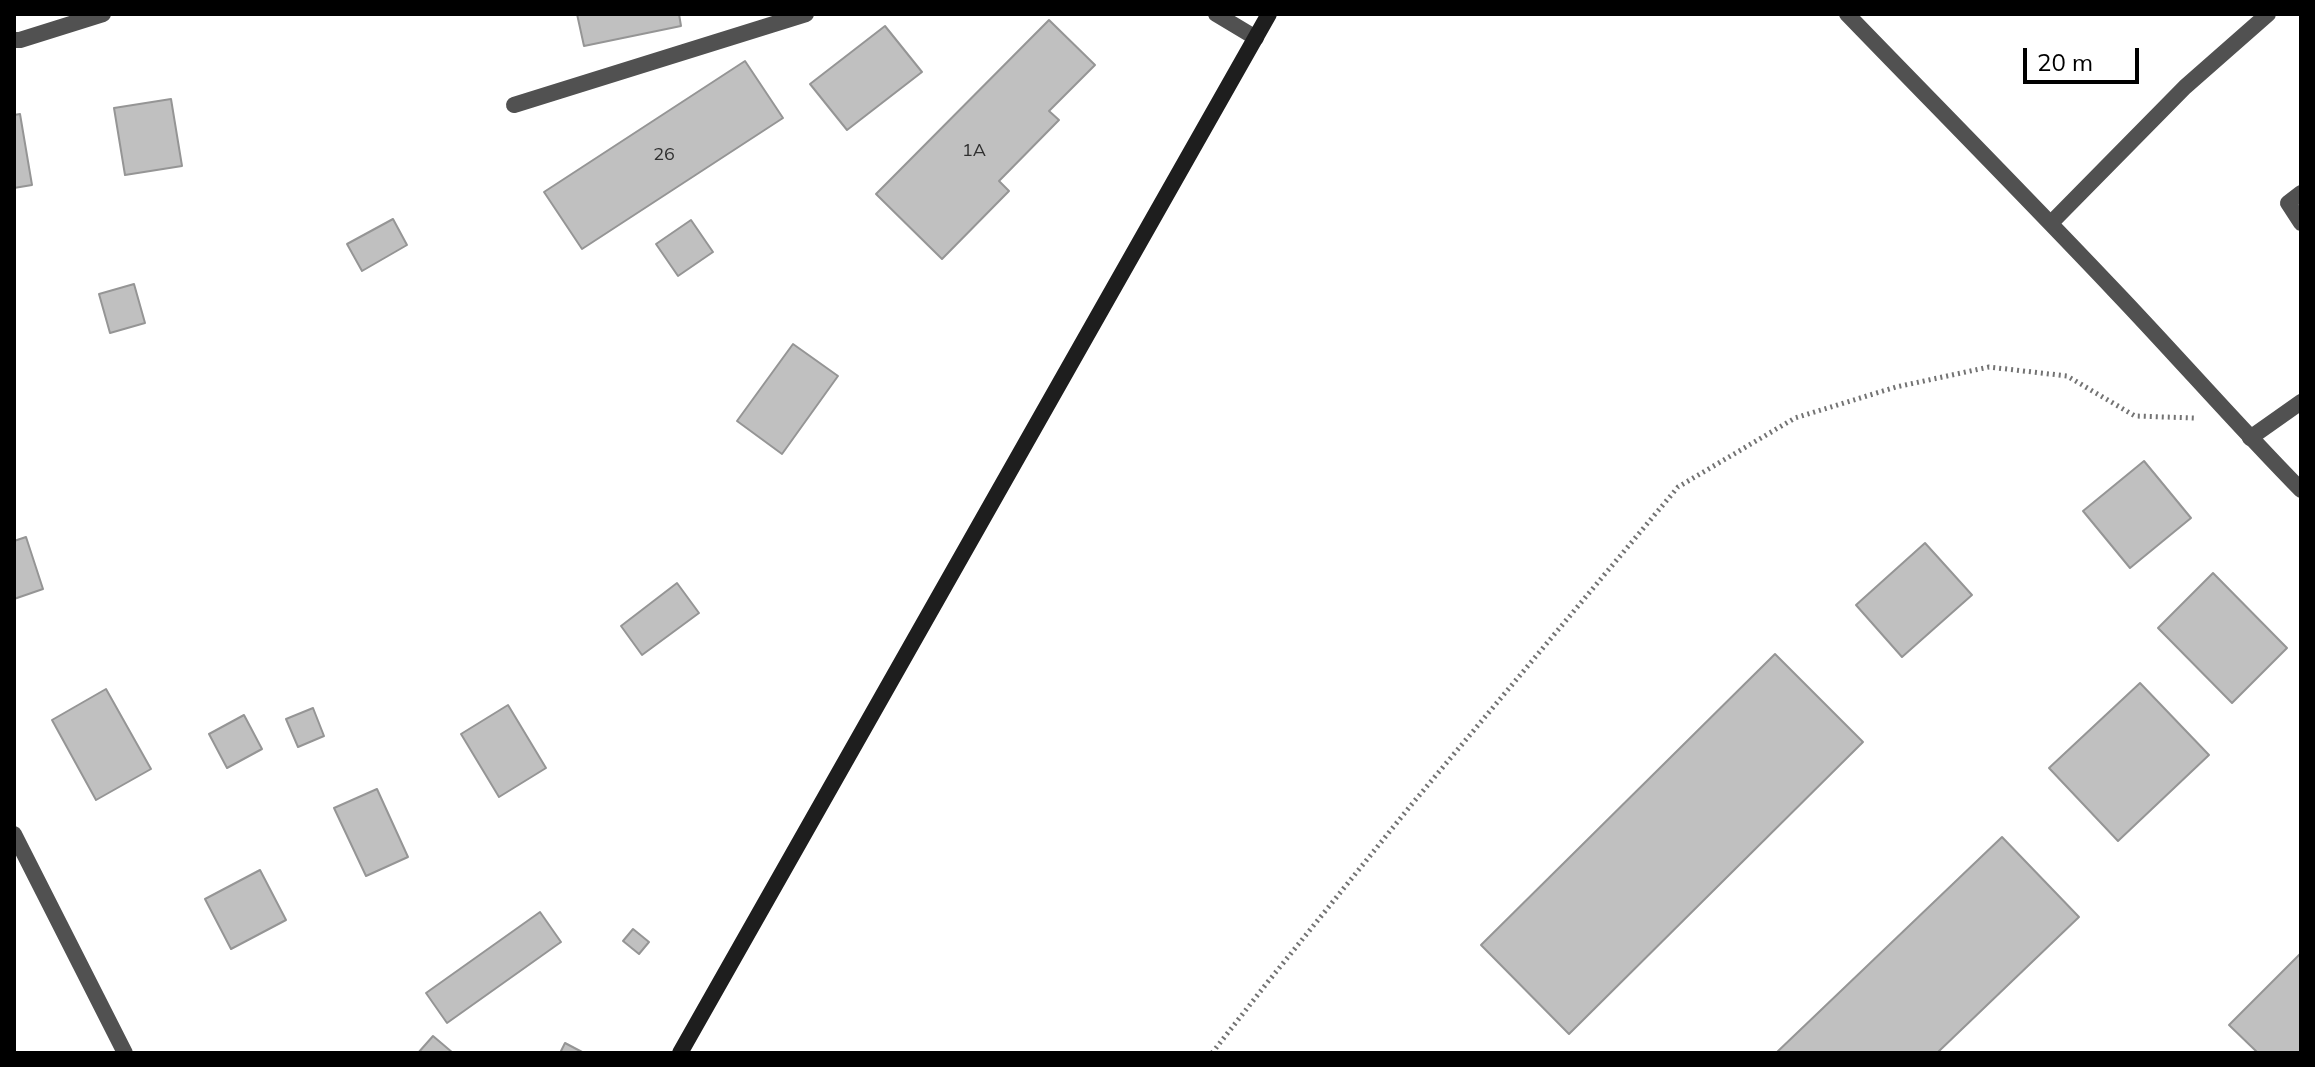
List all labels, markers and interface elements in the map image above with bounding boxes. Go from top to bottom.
scale bar [2027,32,2143,82]
text: 20 m [2037,47,2093,77]
house number: 1А [962,140,986,162]
house number: 26 [653,144,675,166]

